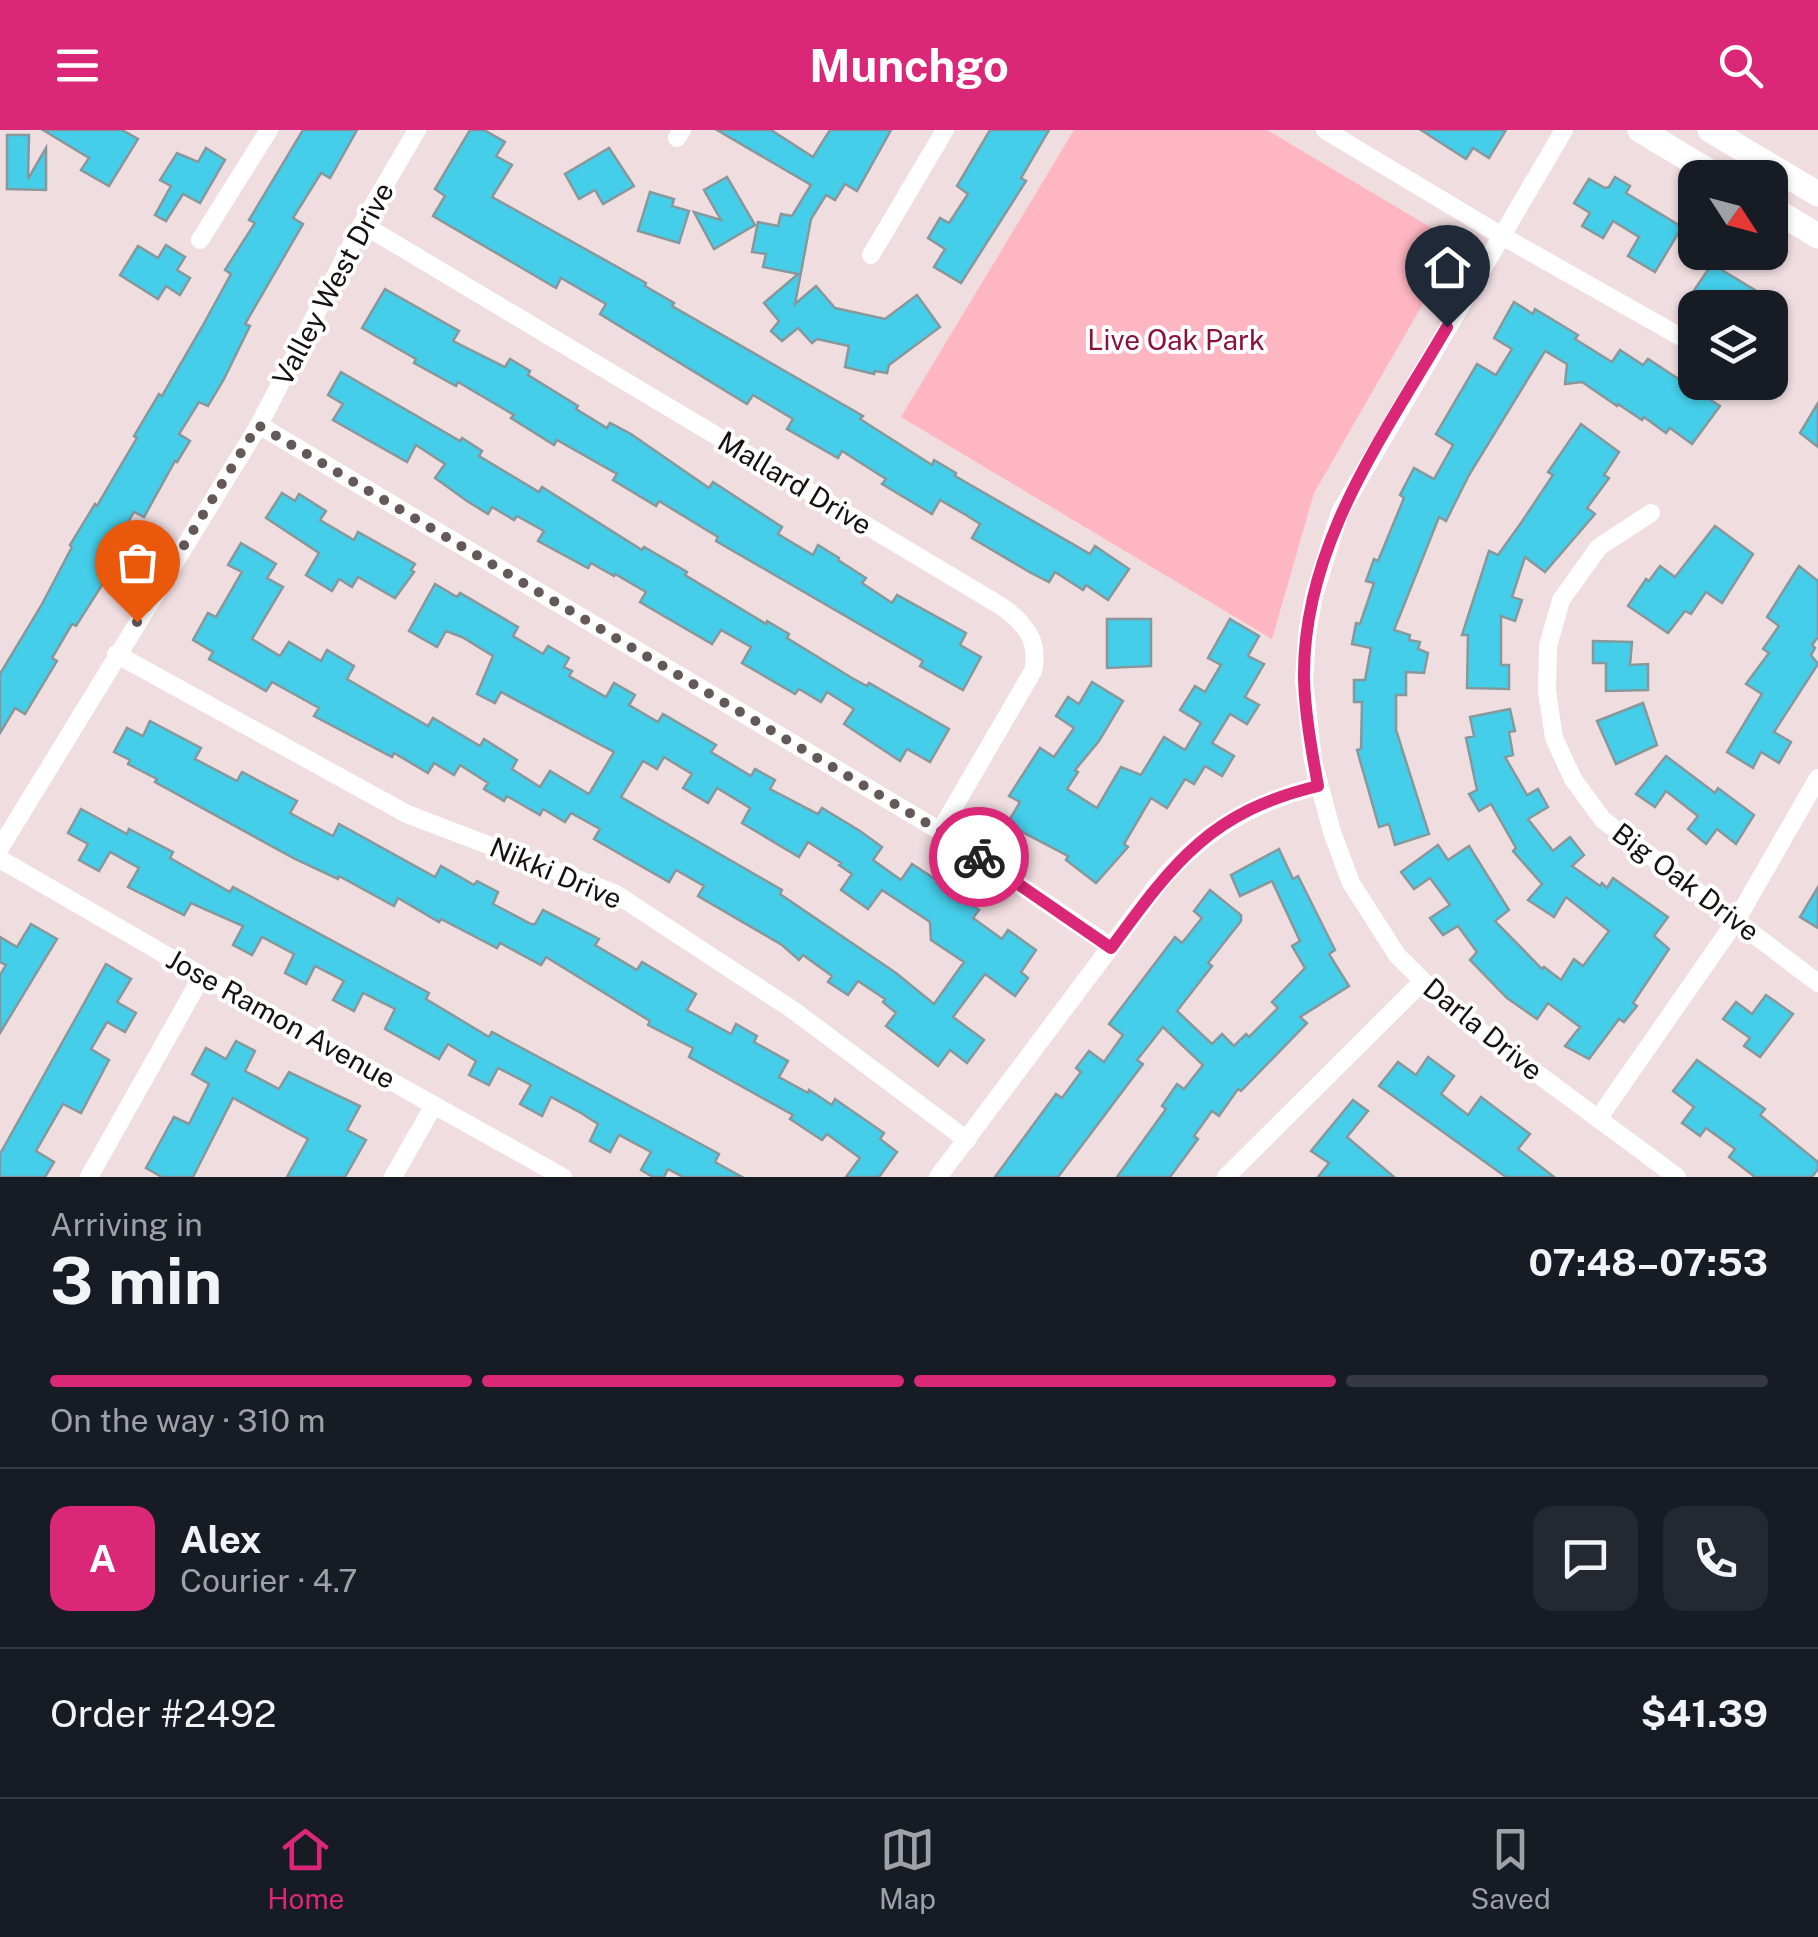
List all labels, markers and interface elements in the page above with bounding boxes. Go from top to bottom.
icon: menu [50,38,105,93]
icon: search [1713,38,1768,93]
text: Munchgo [809,39,1009,92]
north arrow [1678,160,1788,270]
map controls [1678,160,1788,400]
street label: Valley West Drive [265,177,400,391]
pin [1405,225,1490,328]
icon: home [1420,240,1475,295]
button: layers [1678,290,1788,400]
park label: Live Oak Park [1087,323,1265,356]
street label: Mallard Drive [712,424,878,541]
pin [95,520,180,623]
icon: bag [110,535,165,590]
courier [929,807,1029,907]
street label: Big Oak Drive [1606,816,1766,947]
street label: Nikki Drive [485,830,627,915]
icon: bike [952,830,1007,885]
street label: Jose Ramon Avenue [161,942,401,1095]
street label: Darla Drive [1417,971,1549,1087]
text: Arriving in [50,1206,203,1243]
text: 07:48–07:53 [1528,1240,1768,1285]
text: 3 min [50,1242,222,1319]
text: On the way · 310 m [50,1402,326,1439]
button: chat [1533,1506,1638,1611]
button: phone [1663,1506,1768,1611]
text: Alex [180,1517,262,1562]
text: A [89,1536,116,1581]
text: Courier · 4.7 [180,1562,357,1599]
text: Order #2492 [50,1691,276,1736]
text: $41.39 [1641,1691,1768,1736]
tab: Home [267,1822,344,1915]
tab: Map [879,1822,936,1915]
tab: Saved [1471,1822,1551,1915]

